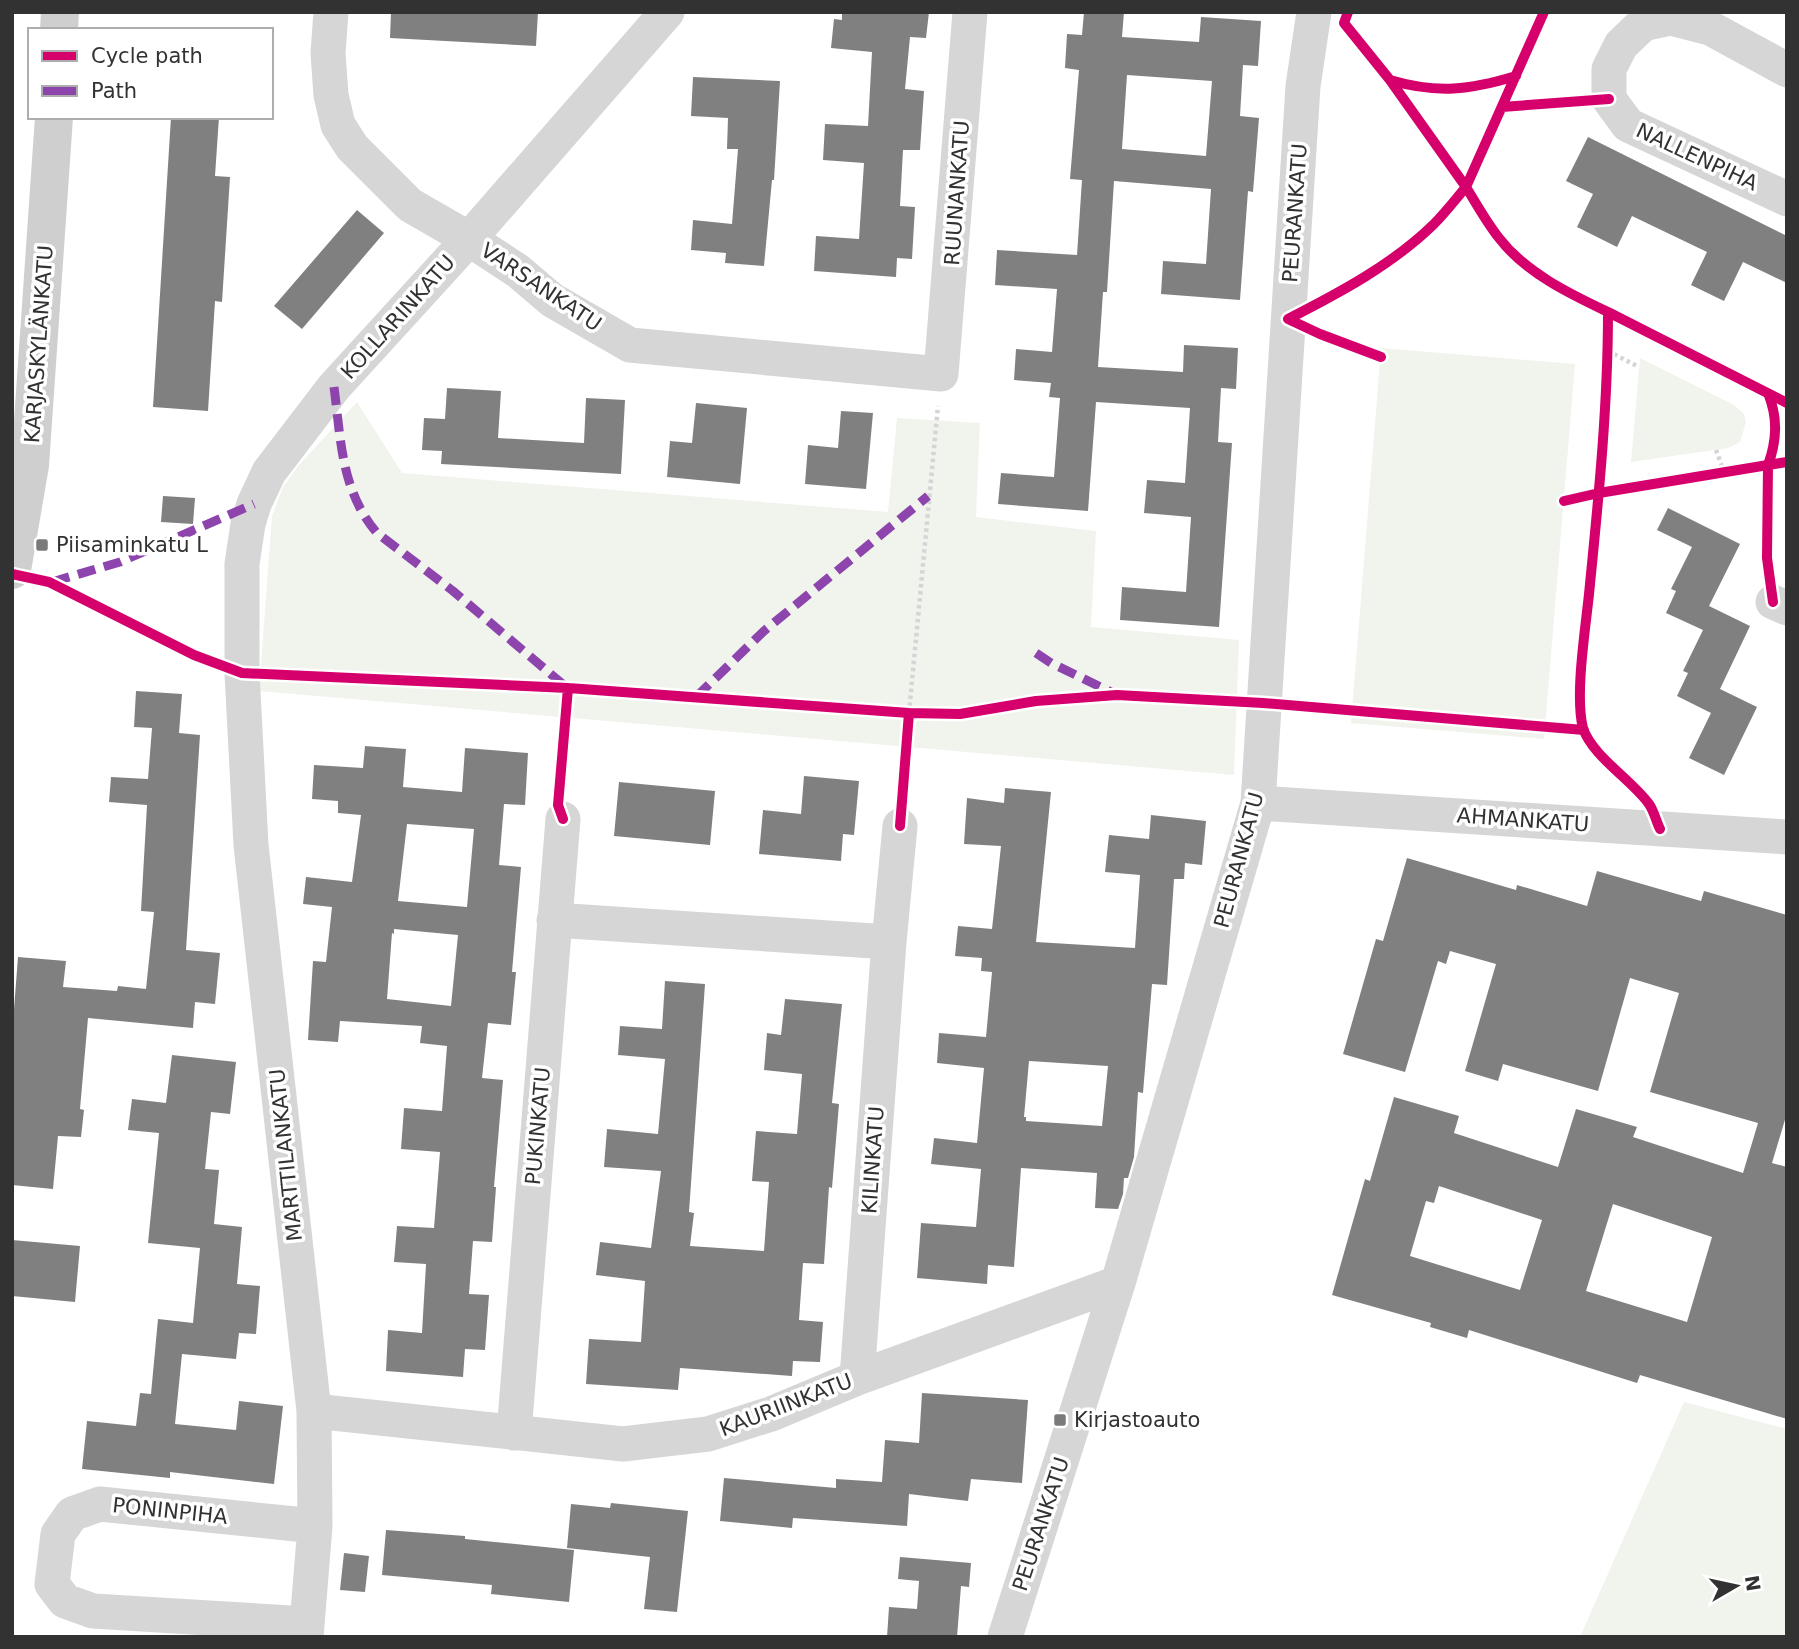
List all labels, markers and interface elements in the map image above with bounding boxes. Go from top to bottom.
legend [28,28,273,119]
text: Cycle path [91,44,203,68]
text: Path [91,79,137,103]
street label: NALLENPIHA [1632,118,1762,196]
street label: RUUNANKATU [940,120,974,266]
street label: PEURANKATU [1278,143,1312,283]
street label: VARSANKATU [476,238,606,336]
street label: KARJASKYLÄNKATU [19,244,58,444]
street label: KOLLARINKATU [336,250,460,384]
place label: Piisaminkatu L [56,533,208,557]
marker: Piisaminkatu L [34,537,50,553]
street label: PEURANKATU [1209,790,1269,930]
street label: AHMANKATU [1456,803,1590,837]
street label: PUKINKATU [521,1066,555,1186]
street label: MARTTILANKATU [265,1067,307,1243]
street label: KILINKATU [857,1105,889,1215]
street label: KAURIINKATU [716,1369,856,1441]
place label: Kirjastoauto [1074,1408,1200,1432]
marker: Kirjastoauto [1052,1412,1068,1428]
street label: PEURANKATU [1008,1454,1074,1594]
street label: PONINPIHA [111,1493,229,1529]
north arrow [1701,1551,1771,1621]
text: N [1741,1574,1765,1593]

